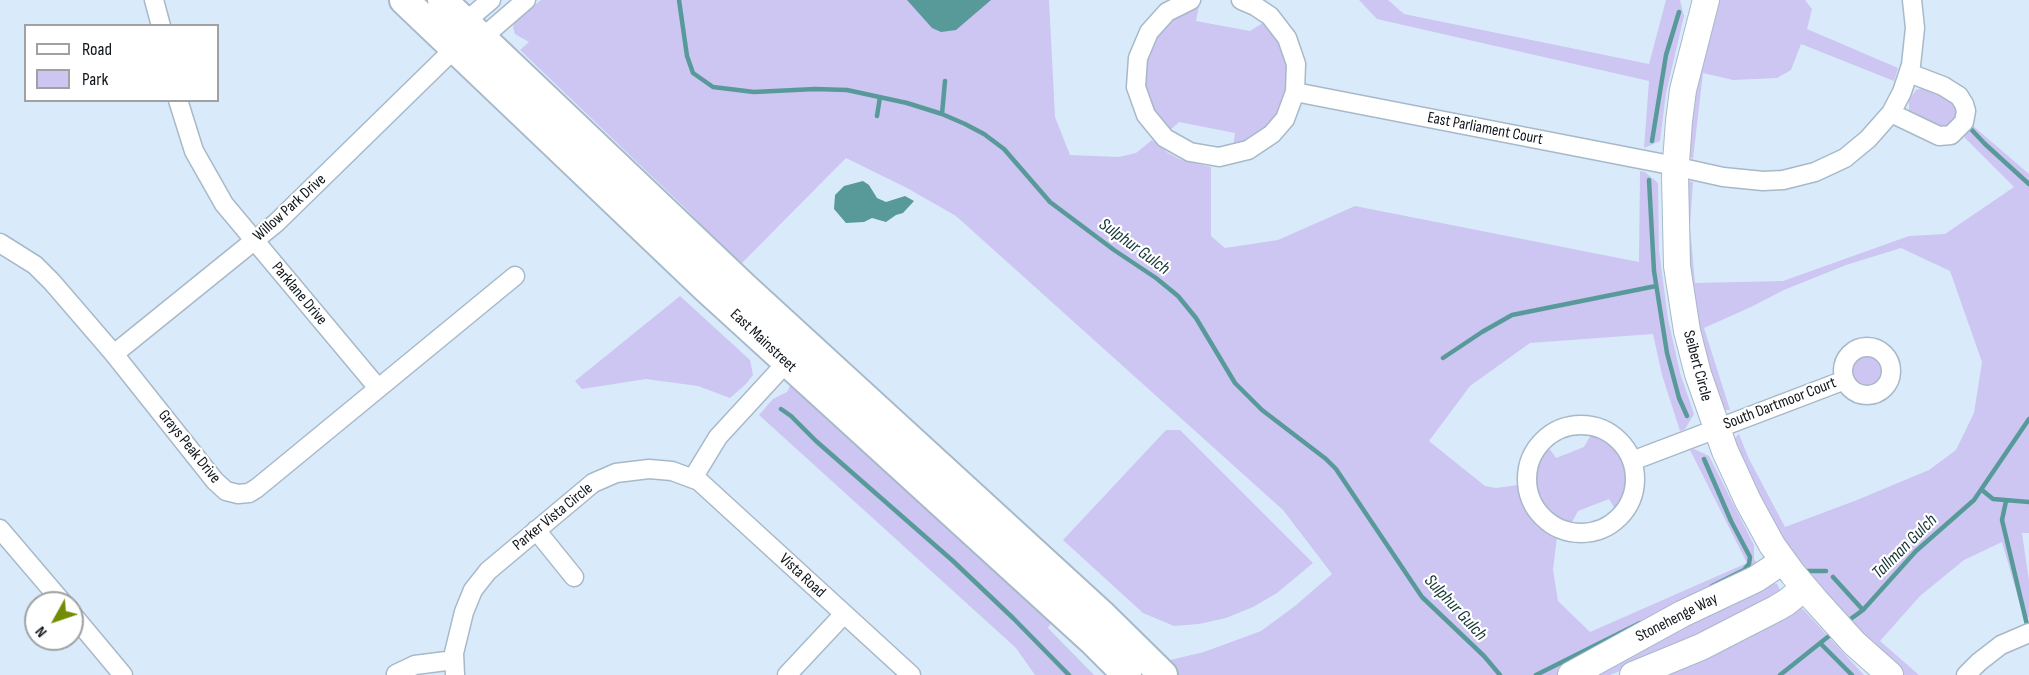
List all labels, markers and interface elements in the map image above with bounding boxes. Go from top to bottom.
legend [24,24,219,102]
text: Road [82,39,112,60]
text: Park [82,69,108,90]
street label: East Parliament Court [1426,108,1544,150]
street label: Willow Park Drive [250,170,330,246]
water label: Sulphur Gulch [1094,214,1174,280]
street label: Parklane Drive [267,259,331,329]
street label: East Mainstreet [726,305,800,377]
street label: Seibert Circle [1678,329,1716,403]
street label: South Dartmoor Court [1721,374,1839,434]
street label: Grays Peak Drive [154,406,224,488]
street label: Parker Vista Circle [509,479,597,555]
water label: Tallman Gulch [1868,510,1942,584]
street label: Vista Road [775,550,829,602]
water label: Sulphur Gulch [1419,571,1491,645]
street label: Stonehenge Way [1633,589,1721,647]
north arrow [24,591,84,651]
text: N [31,622,51,641]

